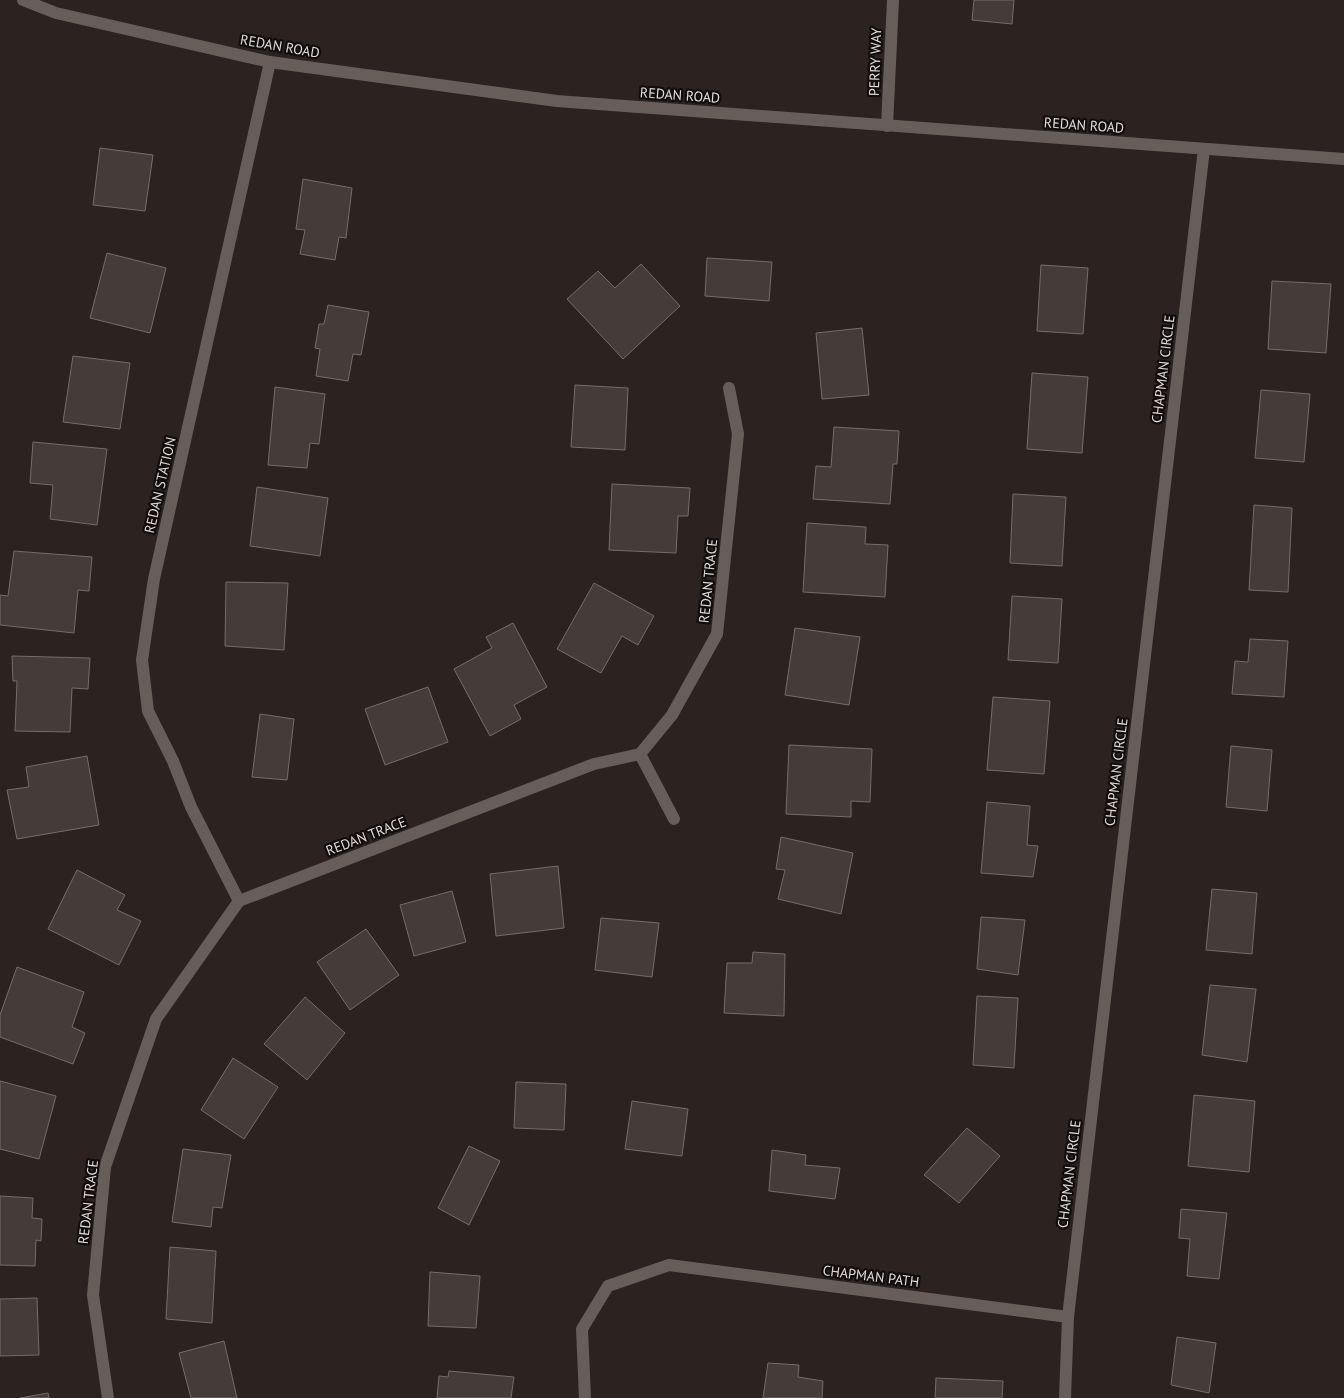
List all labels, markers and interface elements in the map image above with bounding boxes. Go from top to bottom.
street label: PERRY WAY [865,27,885,96]
street label: REDAN ROAD [239,30,321,62]
street label: REDAN ROAD [639,83,721,107]
street label: REDAN ROAD [1043,113,1125,137]
street label: CHAPMAN CIRCLE [1147,314,1179,424]
street label: REDAN STATION [140,435,180,535]
street label: REDAN TRACE [695,538,721,624]
street label: CHAPMAN CIRCLE [1100,717,1132,827]
street label: REDAN TRACE [323,812,409,860]
street label: CHAPMAN CIRCLE [1053,1119,1085,1229]
street label: REDAN TRACE [74,1159,102,1245]
street label: CHAPMAN PATH [822,1261,920,1291]

